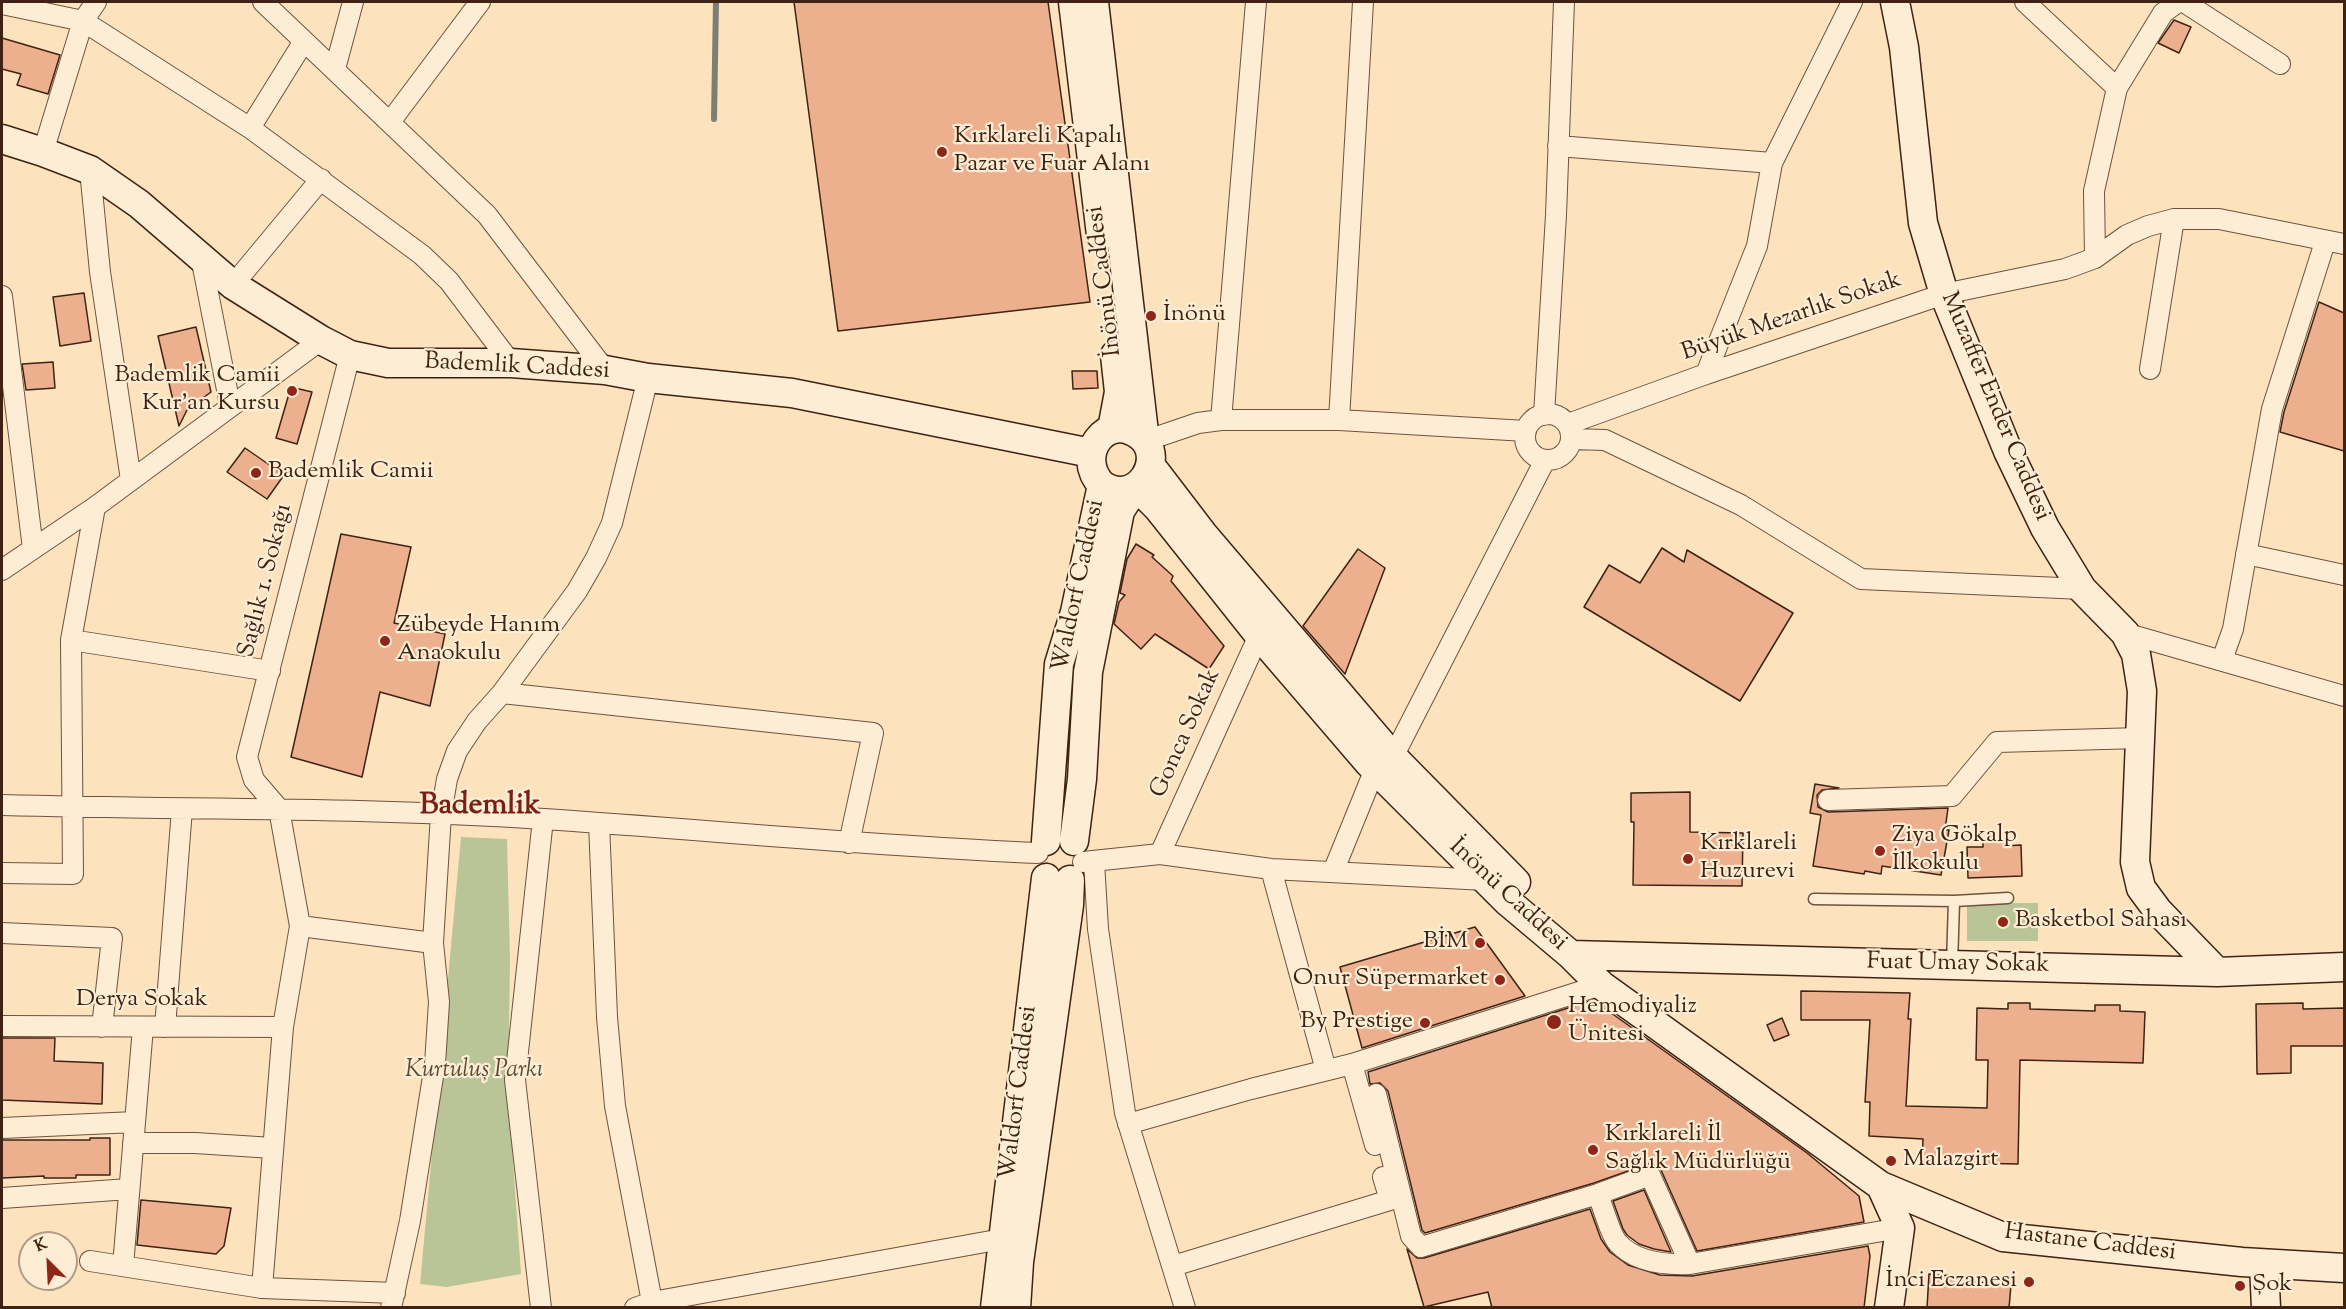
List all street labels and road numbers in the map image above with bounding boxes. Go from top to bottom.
street label: İnönü Caddesi [1082,204,1130,358]
street label: Büyük Mezarlık Sokak [1678,267,1906,369]
street label: Muzaffer Ender Caddesi [1933,288,2055,526]
street label: Bademlik Caddesi [424,349,610,387]
street label: Waldorf Caddesi [1048,497,1112,675]
street label: Sağlık 1. Sokağı [234,501,300,661]
street label: Gonca Sokak [1146,665,1228,803]
street label: İnönü Caddesi [1442,834,1572,958]
street label: Fuat Umay Sokak [1866,949,2050,981]
street label: Derya Sokak [76,987,208,1015]
street label: Waldorf Caddesi [995,1004,1045,1182]
street label: Hastane Caddesi [2002,1219,2178,1269]

